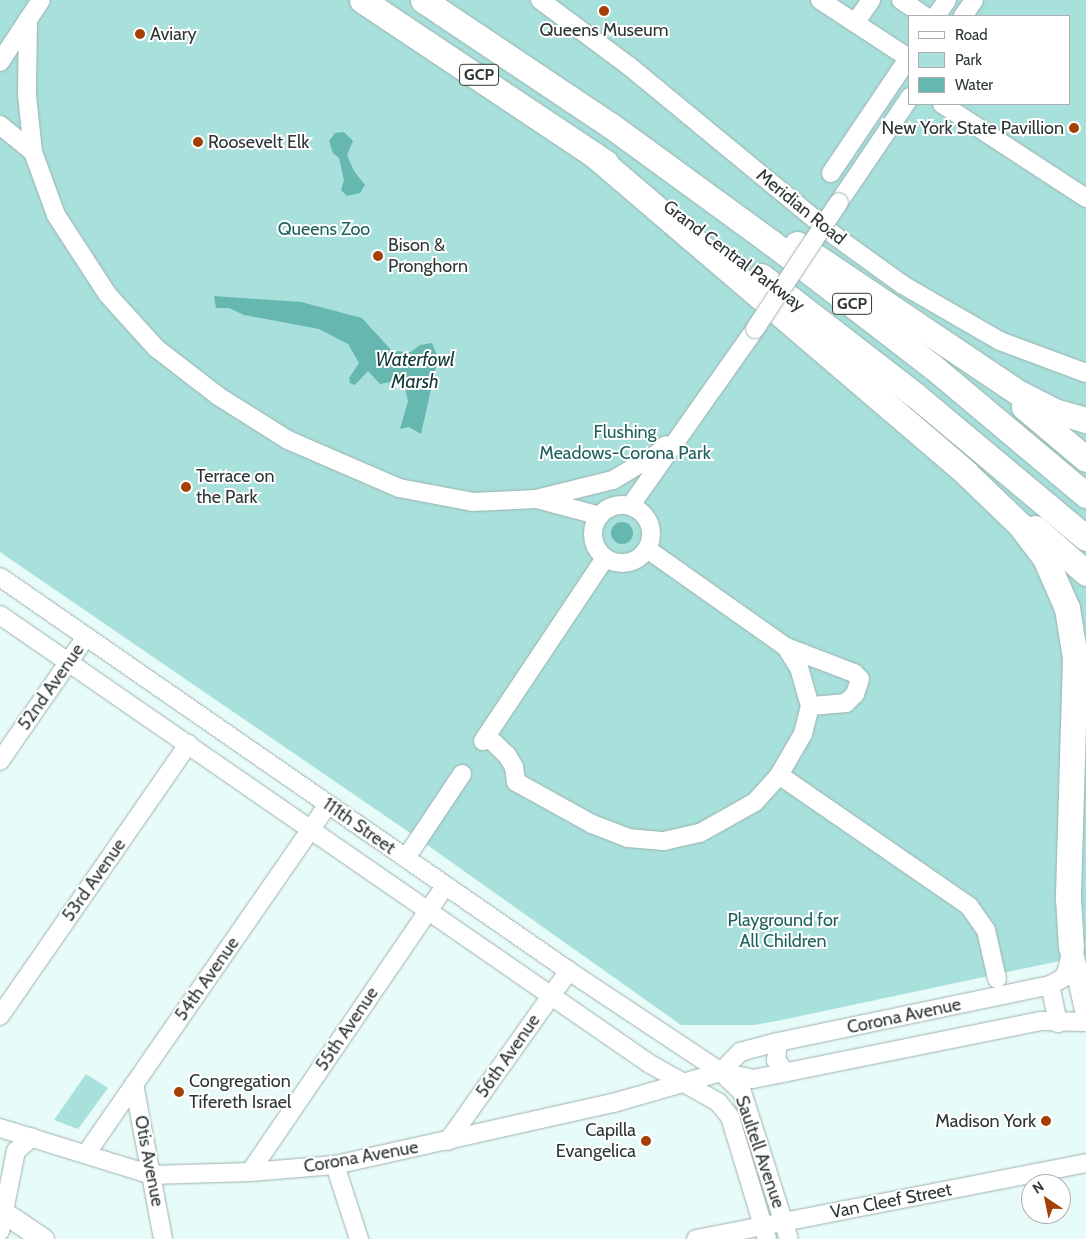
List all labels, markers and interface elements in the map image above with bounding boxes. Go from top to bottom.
marker: Queens Museum [598,5,610,17]
legend [908,15,1071,105]
place label: Queens Museum [540,19,668,41]
place label: Aviary [150,23,197,45]
text: Road [955,26,988,44]
marker: Aviary [134,28,146,40]
text: Park [955,51,982,69]
road number: GCP [459,62,499,88]
text: Water [955,76,993,94]
place label: New York State Pavillion [882,117,1064,139]
marker: New York State Pavillion [1068,122,1080,134]
place label: Roosevelt Elk [208,131,309,153]
marker: Roosevelt Elk [192,136,204,148]
street label: Meridian Road [752,164,850,250]
street label: Grand Central Parkway [659,196,809,316]
park label: Queens Zoo [278,218,370,240]
place label: Bison & Pronghorn [388,235,468,278]
marker: Bison & Pronghorn [372,250,384,262]
road number: GCP [832,290,872,318]
water label: Waterfowl Marsh [375,349,455,393]
park label: Flushing Meadows-Corona Park [539,422,711,464]
place label: Terrace on the Park [196,466,275,508]
marker: Terrace on the Park [180,481,192,493]
street label: 52nd Avenue [13,640,89,734]
street label: 111th Street [319,793,399,859]
street label: 53rd Avenue [58,834,130,926]
park label: Playground for All Children [728,910,838,952]
street label: 54th Avenue [170,933,244,1025]
street label: 55th Avenue [311,983,383,1075]
street label: Corona Avenue [845,993,963,1039]
street label: 56th Avenue [471,1010,545,1102]
place label: Congregation Tifereth Israel [189,1071,291,1114]
marker: Congregation Tifereth Israel [173,1086,185,1098]
street label: Saultell Avenue [731,1093,789,1211]
place label: Madison York [935,1110,1036,1132]
street label: Otis Avenue [130,1114,168,1208]
marker: Madison York [1040,1115,1052,1127]
place label: Capilla Evangelica [556,1120,636,1162]
marker: Capilla Evangelica [640,1135,652,1147]
street label: Corona Avenue [302,1136,420,1178]
north arrow [1021,1174,1071,1224]
text: N [1029,1177,1047,1198]
street label: Van Cleef Street [829,1179,953,1223]

